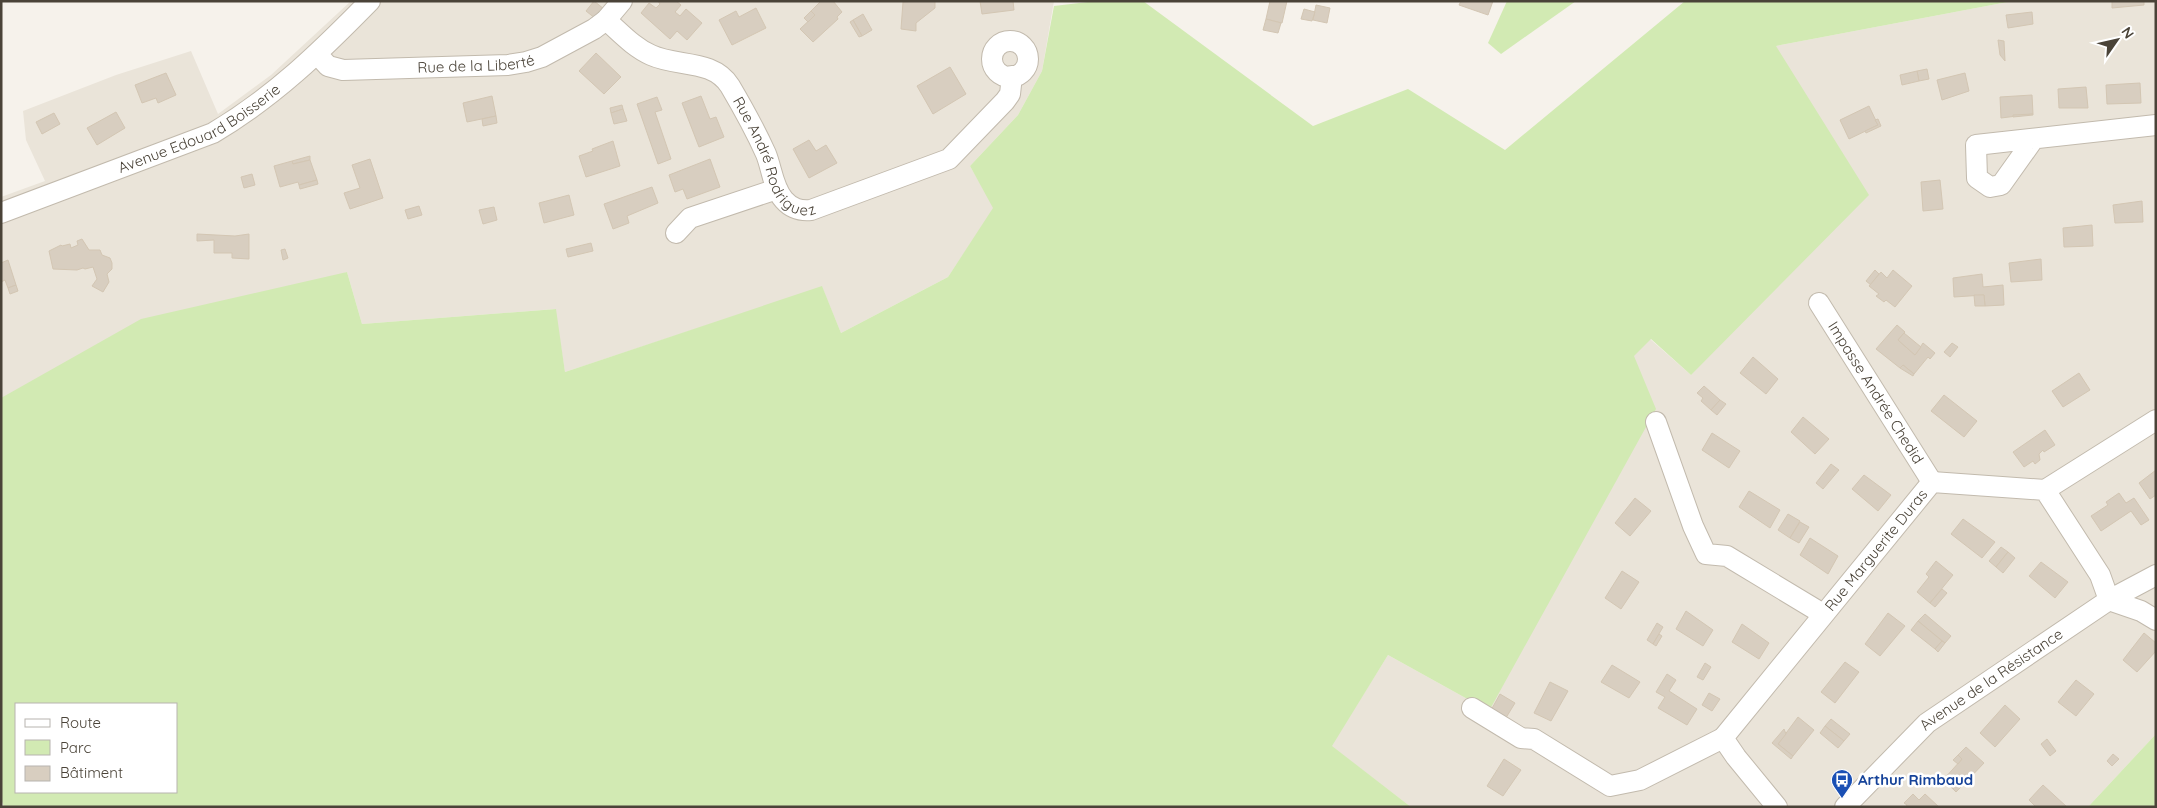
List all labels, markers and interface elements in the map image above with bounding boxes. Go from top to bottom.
north arrow [2092,15,2142,65]
text: N [2117,23,2138,42]
street label: Rue de la Liberté [417,50,537,77]
street label: Avenue Edouard Boisserie [115,79,284,177]
street label: Rue André Rodriguez [729,93,818,219]
street label: Impasse Andrée Chedid [1824,318,1928,467]
street label: Rue Marguerite Duras [1820,485,1931,615]
street label: Avenue de la Résistance [1915,624,2066,734]
legend [15,703,178,793]
text: Route [60,713,101,732]
text: Parc [60,738,91,757]
text: Bâtiment [60,763,123,782]
bus stop icon: Arthur Rimbaud [1830,768,1854,799]
place label: Arthur Rimbaud [1858,770,1973,789]

